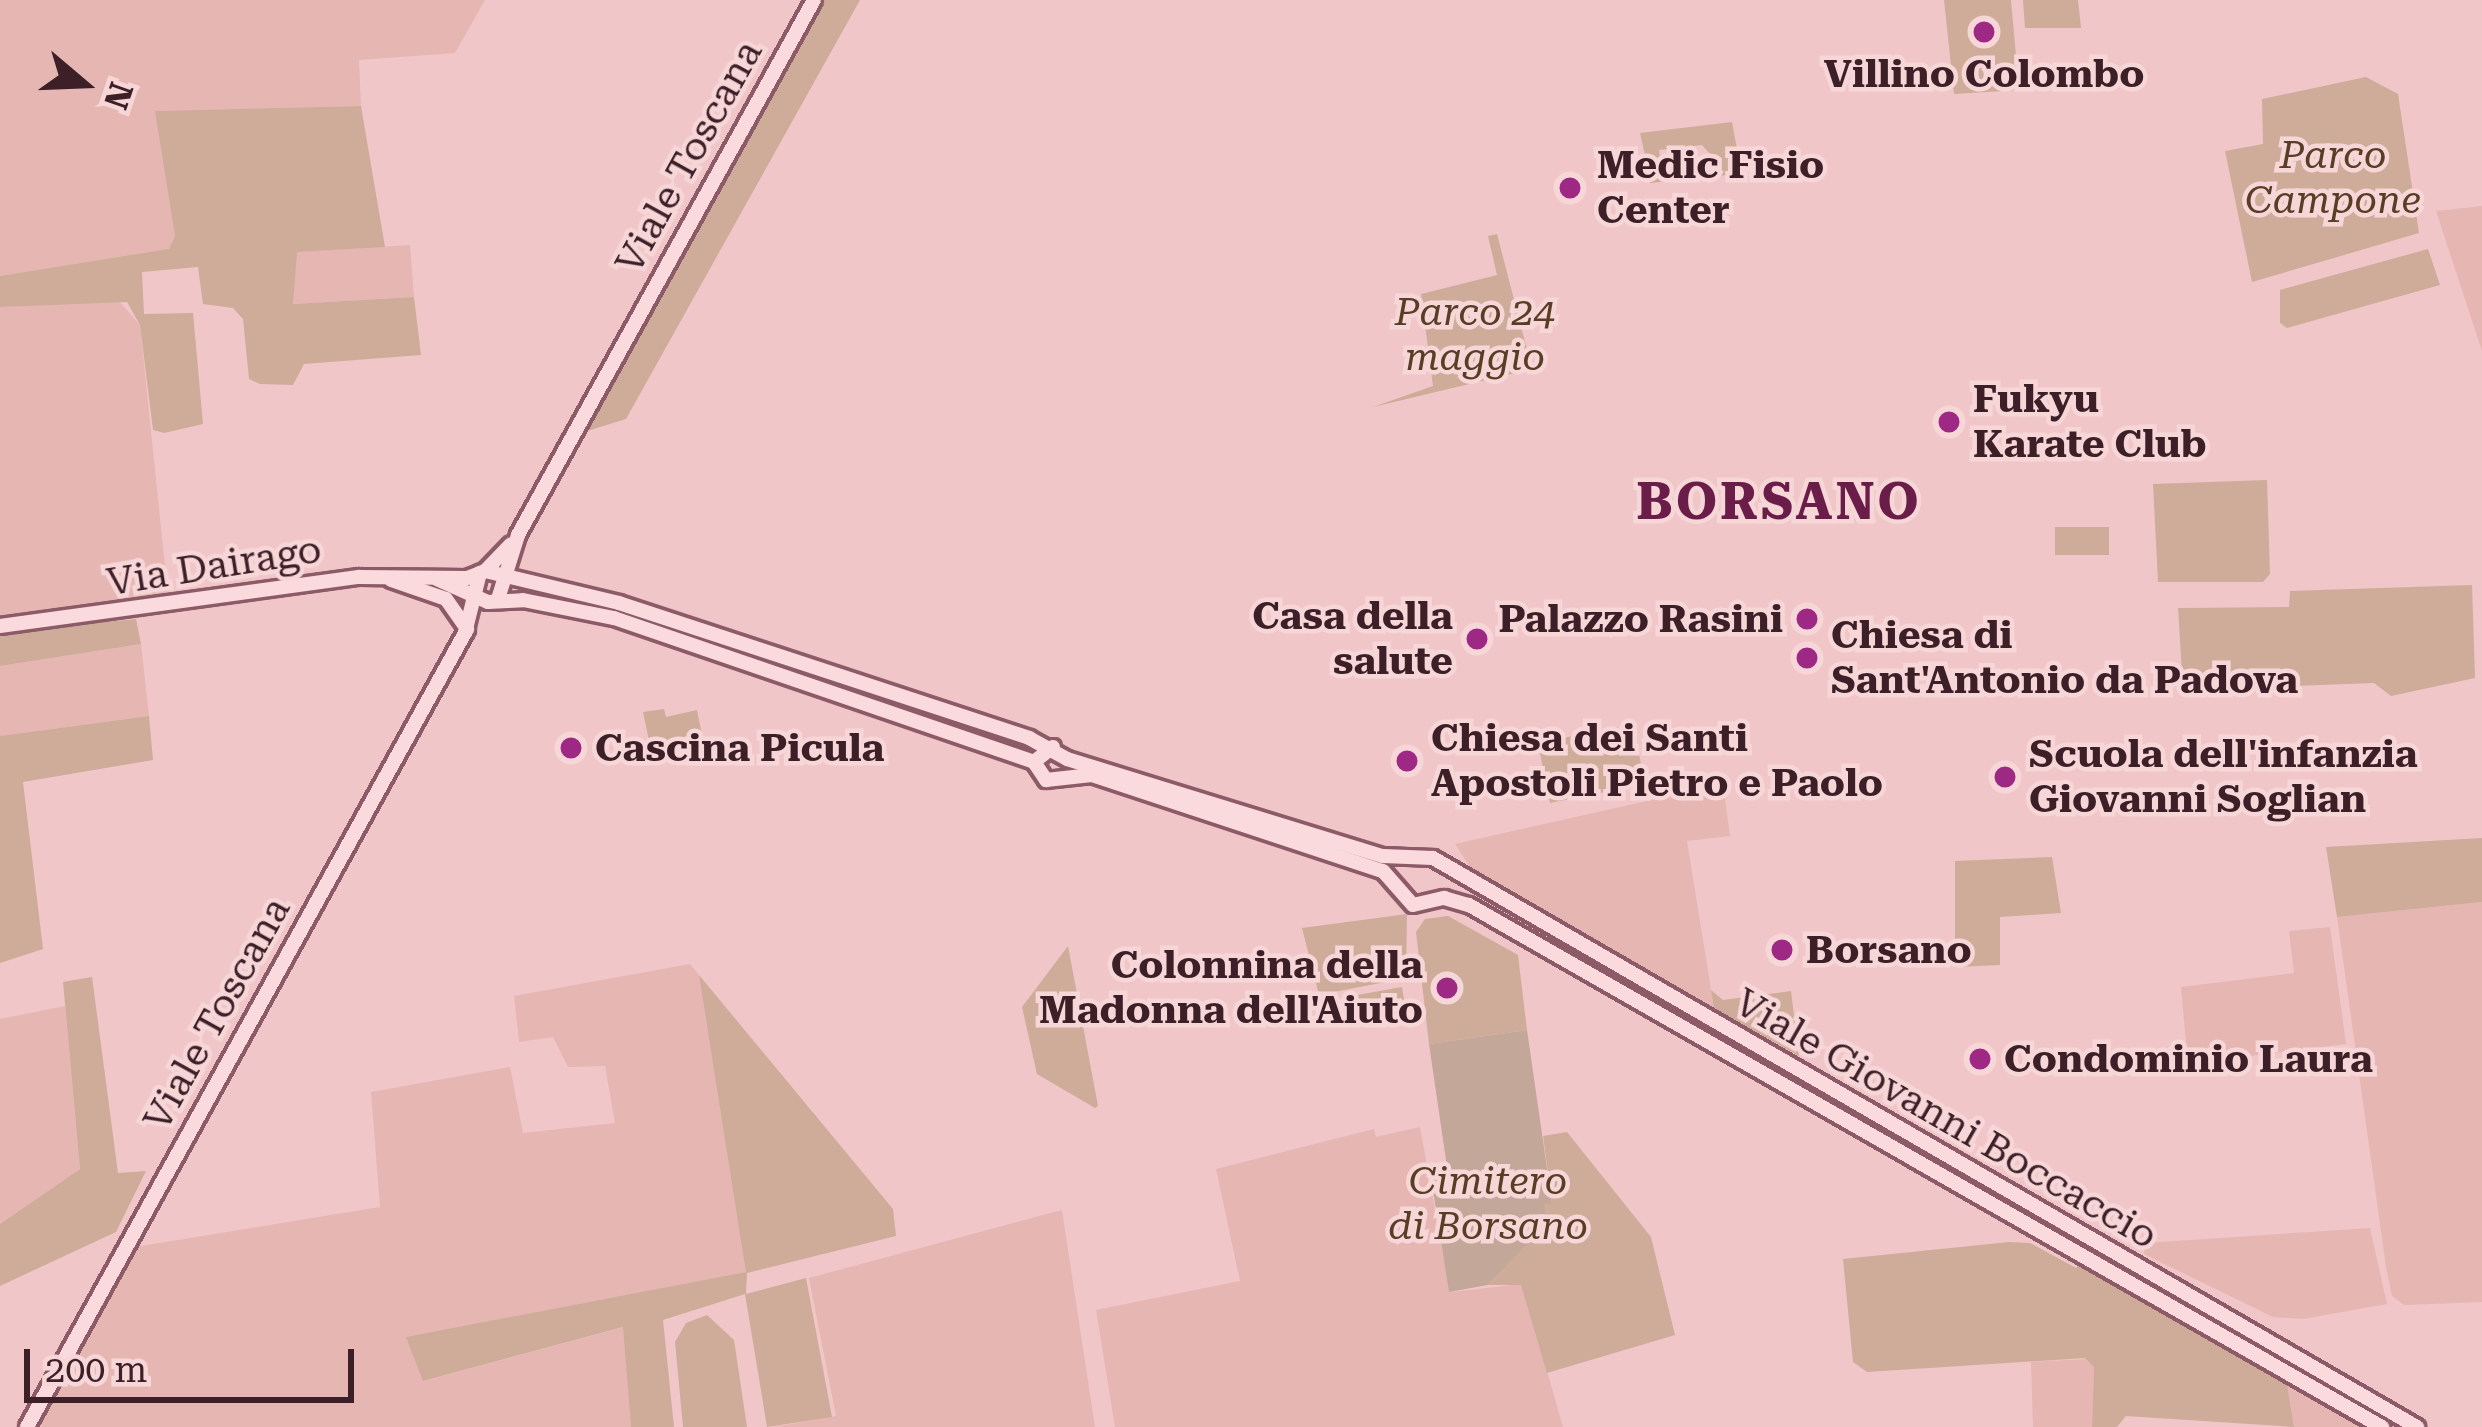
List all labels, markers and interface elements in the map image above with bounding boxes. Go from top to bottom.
marker: Villino Colombo [1971,19,1997,45]
north arrow [24,24,144,144]
street label: Viale Toscana [606,32,772,282]
place label: Villino Colombo [1824,51,2144,97]
text: N [96,78,141,114]
park label: Parco Campone [2245,133,2421,224]
place label: Medic Fisio Center [1597,143,1824,234]
marker: Medic Fisio Center [1554,172,1586,204]
park label: Parco 24 maggio [1395,290,1555,381]
place label: Fukyu Karate Club [1973,377,2207,468]
marker: Fukyu Karate Club [1936,409,1962,435]
district label: BORSANO [1636,471,1922,533]
street label: Via Dairago [104,526,324,606]
place label: Casa della salute [1252,594,1453,685]
place label: Palazzo Rasini [1498,596,1783,642]
marker: Palazzo Rasini [1794,606,1820,632]
place label: Chiesa di Sant'Antonio da Padova [1831,613,2298,704]
marker: Casa della salute [1464,626,1490,652]
marker: Chiesa di Sant'Antonio da Padova [1794,645,1820,671]
place label: Chiesa dei Santi Apostoli Pietro e Paolo [1431,716,1883,807]
place label: Cascina Picula [595,725,884,771]
place label: Scuola dell'infanzia Giovanni Soglian [2029,732,2418,823]
marker: Cascina Picula [558,735,584,761]
marker: Chiesa dei Santi Apostoli Pietro e Paolo [1394,748,1420,774]
marker: Scuola dell'infanzia Giovanni Soglian [1992,764,2018,790]
street label: Viale Toscana [134,889,300,1139]
place label: Borsano [1806,927,1972,973]
marker: Borsano [1769,937,1795,963]
place label: Colonnina della Madonna dell'Aiuto [1039,943,1423,1034]
marker: Colonnina della Madonna dell'Aiuto [1434,975,1460,1001]
street label: Viale Giovanni Boccaccio [1726,979,2166,1259]
place label: Condominio Laura [2004,1036,2373,1082]
marker: Condominio Laura [1967,1046,1993,1072]
park label: Cimitero di Borsano [1388,1159,1588,1250]
scale bar [30,1325,360,1399]
text: 200 m [45,1349,147,1391]

